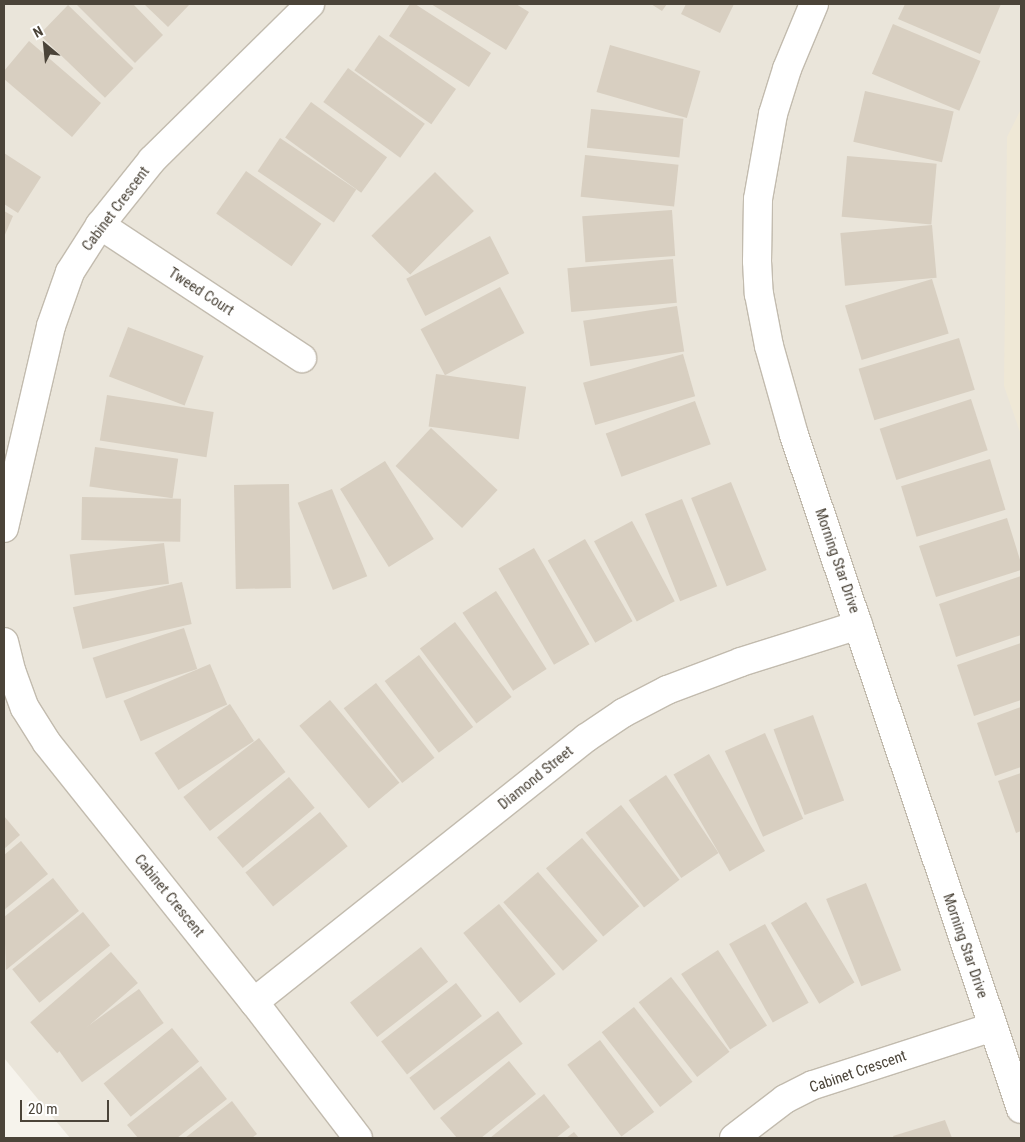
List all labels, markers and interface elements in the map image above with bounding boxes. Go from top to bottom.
north arrow [20,20,70,70]
text: N [30,23,45,41]
street label: Cabinet Crescent [78,163,154,255]
street label: Tweed Court [165,264,237,320]
street label: Morning Star Drive [811,506,863,616]
street label: Diamond Street [495,742,577,814]
street label: Cabinet Crescent [130,851,208,941]
street label: Morning Star Drive [939,891,991,1001]
street label: Cabinet Crescent [807,1047,909,1097]
scale bar [22,1090,111,1122]
text: 20 m [28,1100,58,1118]

